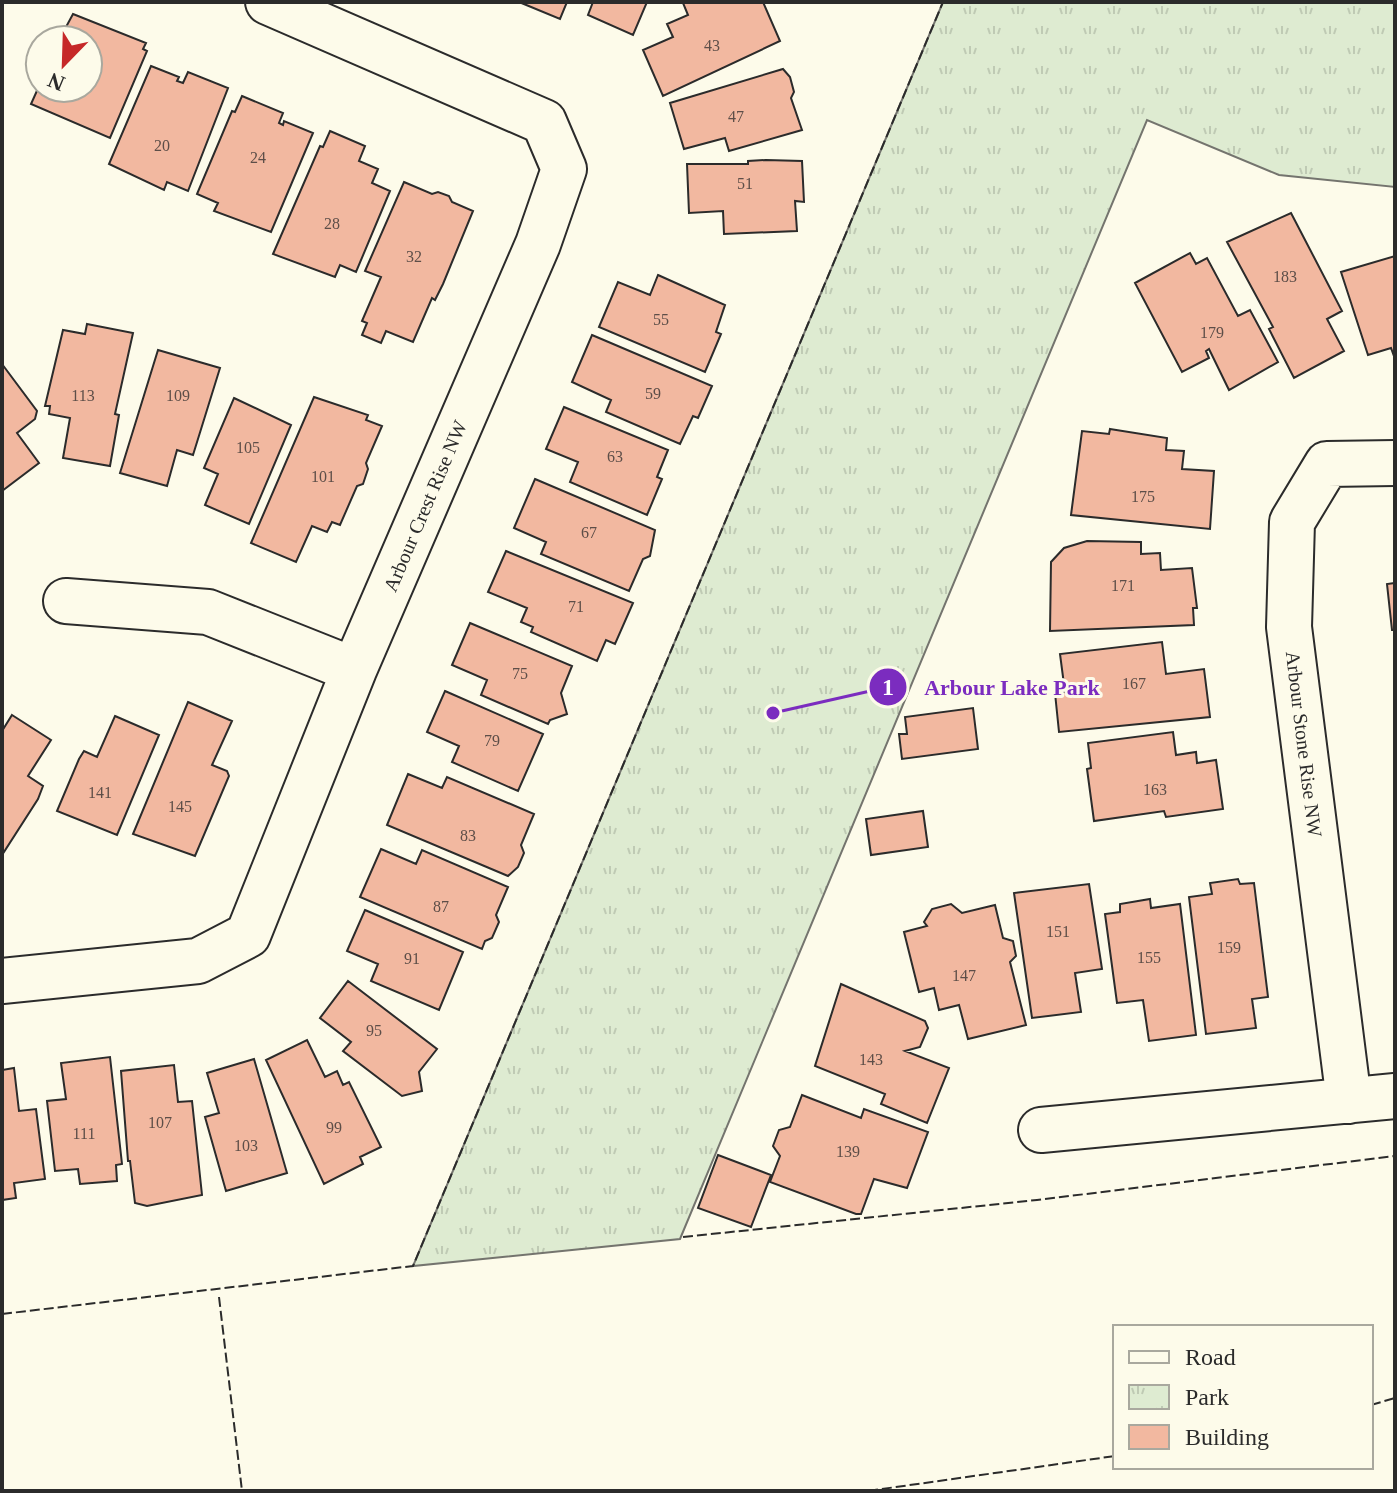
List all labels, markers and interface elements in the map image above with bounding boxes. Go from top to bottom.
north arrow [24,24,104,104]
house number: 43 [704,37,720,54]
text: N [44,67,69,97]
house number: 47 [728,108,744,125]
house number: 20 [154,137,170,154]
house number: 24 [250,149,266,166]
house number: 51 [737,175,753,192]
house number: 28 [324,215,340,232]
house number: 32 [406,248,422,265]
house number: 183 [1273,268,1297,285]
house number: 55 [653,311,669,328]
house number: 179 [1200,324,1224,341]
house number: 59 [645,385,661,402]
house number: 113 [71,387,95,404]
house number: 109 [166,387,190,404]
street label: Arbour Crest Rise NW [379,417,471,595]
house number: 105 [236,439,260,456]
house number: 63 [607,448,623,465]
house number: 101 [311,468,335,485]
house number: 175 [1131,488,1155,505]
house number: 67 [581,524,597,541]
house number: 171 [1111,577,1135,594]
house number: 71 [568,598,584,615]
street label: Arbour Stone Rise NW [1282,650,1326,838]
callout: Arbour Lake Park [868,664,1116,710]
house number: 75 [512,665,528,682]
text: 1 [882,674,894,700]
text: Arbour Lake Park [924,675,1101,700]
house number: 167 [1122,675,1146,692]
house number: 79 [484,732,500,749]
house number: 163 [1143,781,1167,798]
house number: 141 [88,784,112,801]
house number: 145 [168,798,192,815]
house number: 83 [460,827,476,844]
house number: 87 [433,898,449,915]
house number: 151 [1046,923,1070,940]
house number: 159 [1217,939,1241,956]
house number: 155 [1137,949,1161,966]
house number: 91 [404,950,420,967]
house number: 147 [952,967,976,984]
house number: 95 [366,1022,382,1039]
house number: 143 [859,1051,883,1068]
house number: 107 [148,1114,172,1131]
house number: 99 [326,1119,342,1136]
house number: 111 [73,1125,95,1142]
house number: 103 [234,1137,258,1154]
house number: 139 [836,1143,860,1160]
legend [1113,1325,1373,1469]
text: Road [1185,1344,1236,1370]
text: Park [1185,1384,1229,1410]
text: Building [1185,1424,1269,1450]

